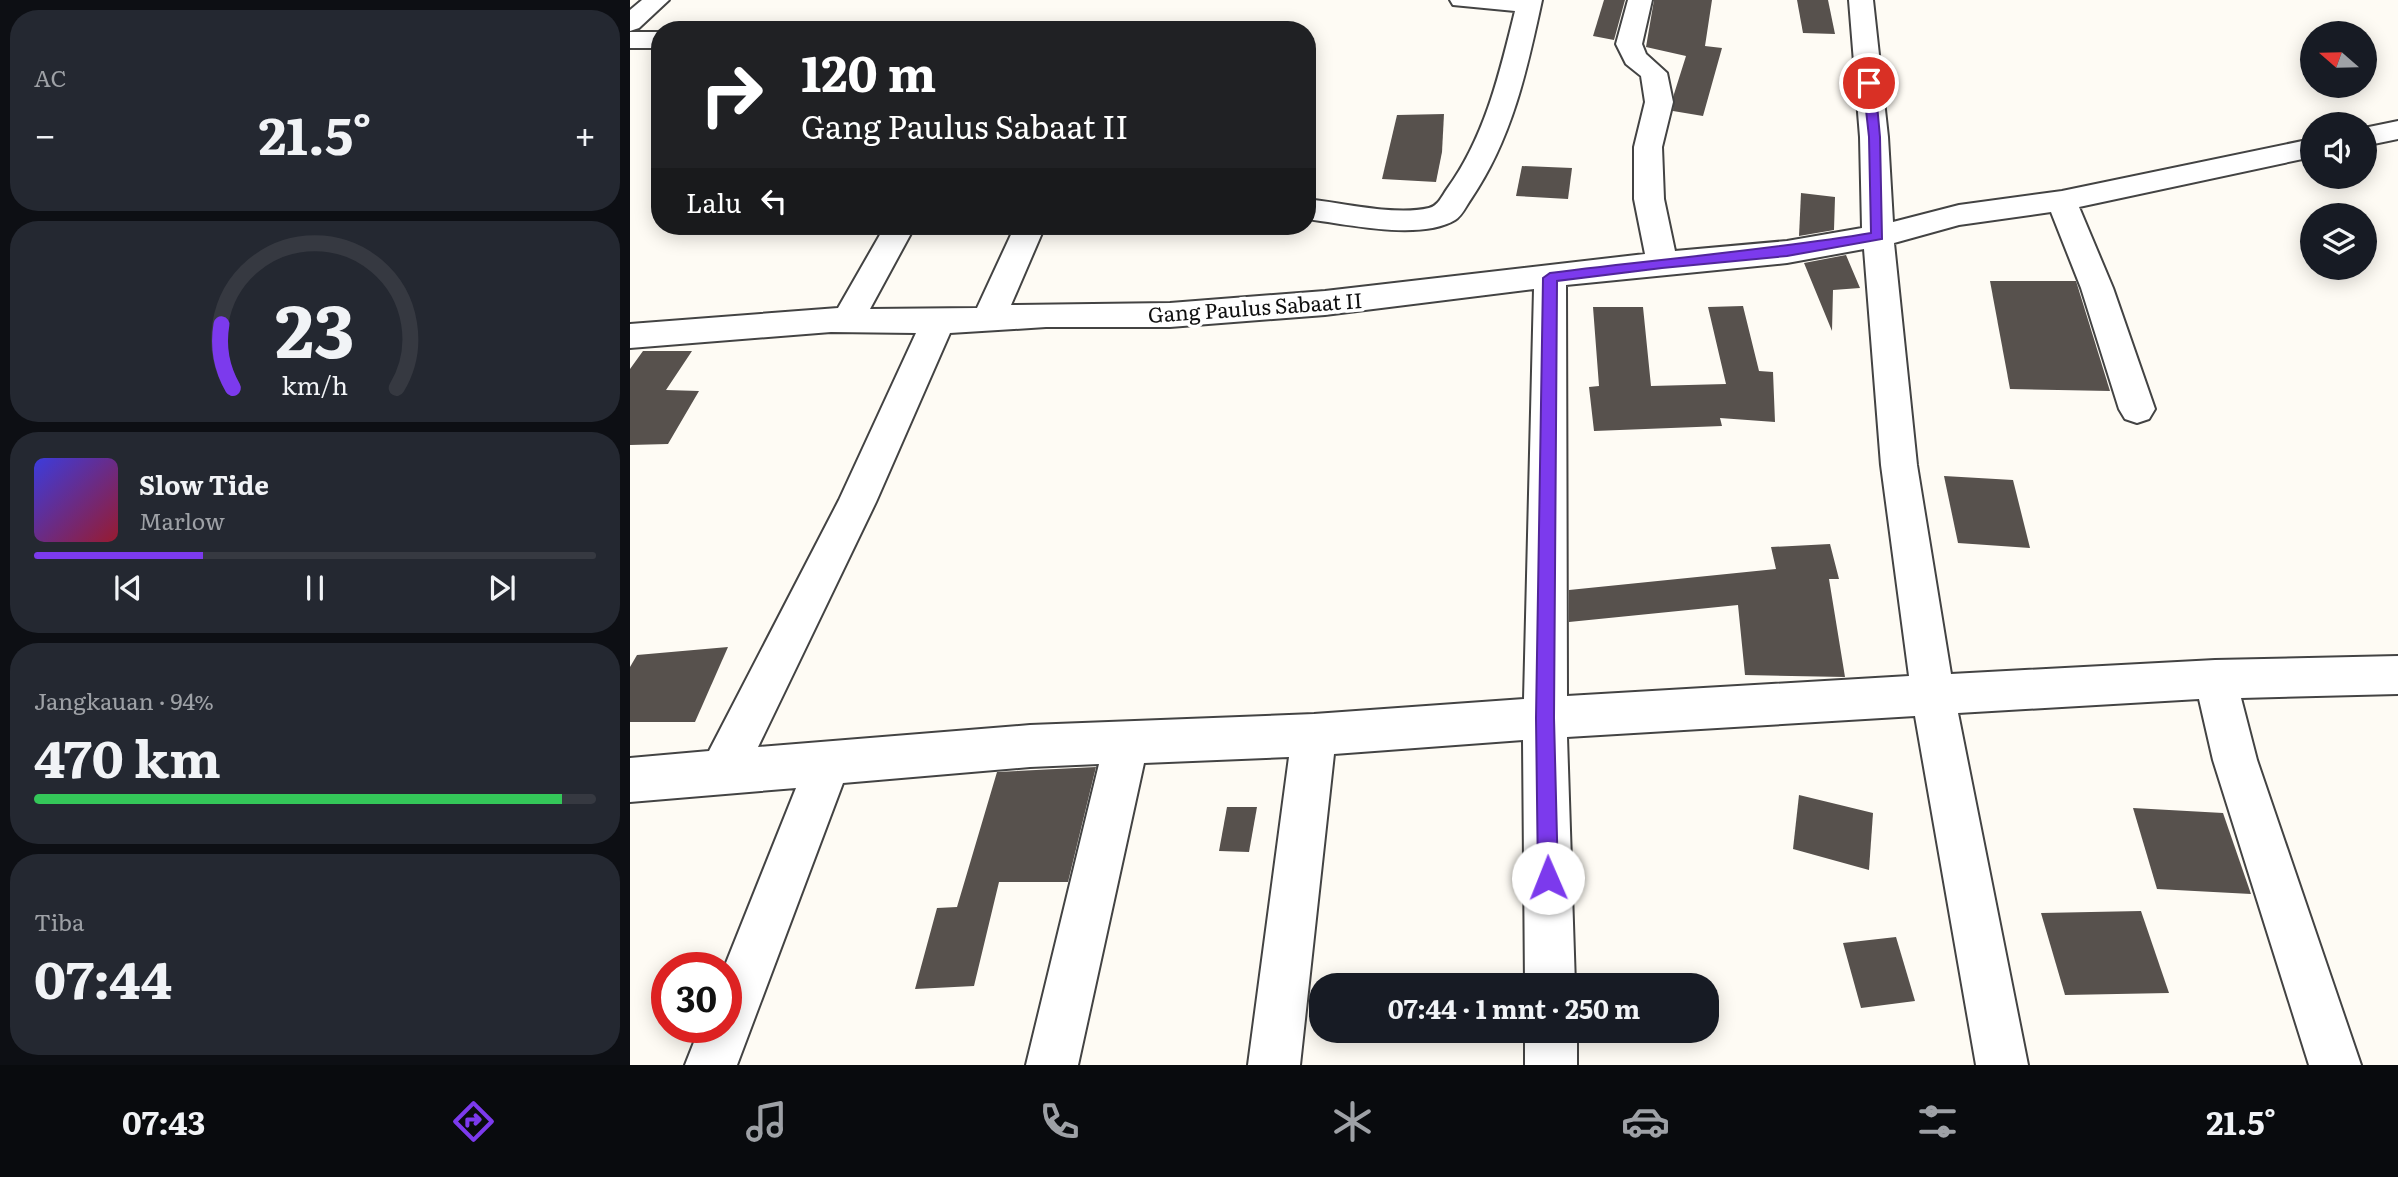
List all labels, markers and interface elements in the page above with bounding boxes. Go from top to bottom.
north arrow [2300,21,2376,98]
map controls [2300,21,2377,280]
text: 120 m [801,34,936,107]
icon: right [686,49,777,140]
pin [1839,53,1899,113]
text: AC [34,60,67,94]
icon: arrive [1850,64,1888,102]
text: 21.5° [258,94,372,171]
text: Gang Paulus Sabaat II [801,101,1128,149]
text: − [34,104,56,161]
text: + [574,104,596,161]
button: sound [2300,112,2377,189]
text: Lalu [686,182,741,221]
icon: left [755,182,793,220]
button: layers [2300,203,2377,280]
text: 23 [275,272,355,380]
street label: Gang Paulus Sabaat II [1147,283,1363,329]
text: km/h [282,365,348,402]
text: Slow Tide [139,464,269,503]
text: Marlow [139,503,225,537]
icon: previous [109,569,147,607]
icon: pause [296,569,334,607]
icon: next [483,569,521,607]
text: Jangkauan · 94% [34,683,214,717]
text: 470 km [34,717,221,794]
position arrow [1511,841,1585,915]
text: Tiba [34,904,84,938]
text: 07:44 [34,938,172,1015]
speed limit sign: 30 [651,952,742,1043]
text: 07:44 · 1 mnt · 250 m [1388,988,1640,1027]
text: 07:43 [122,1097,205,1145]
icon: directions [449,1097,498,1146]
icon: music [742,1097,791,1146]
icon: phone [1035,1097,1084,1146]
icon: climate [1328,1097,1377,1146]
icon: car [1621,1097,1670,1146]
icon: filters [1913,1097,1962,1146]
text: 21.5° [2206,1097,2276,1145]

